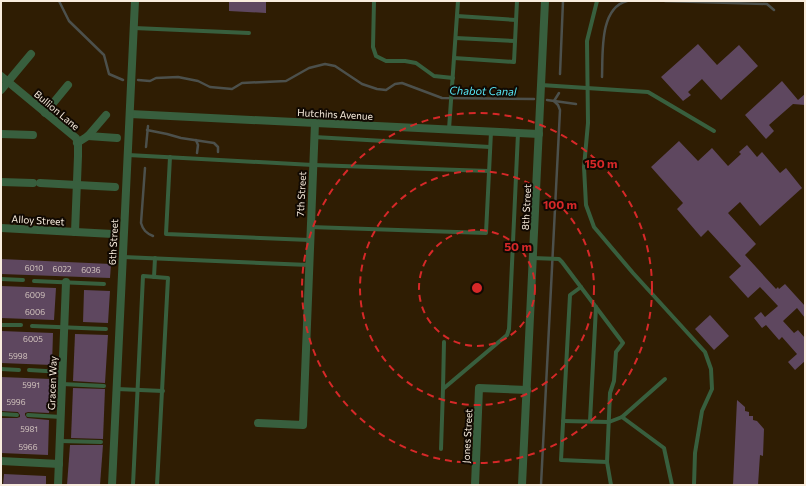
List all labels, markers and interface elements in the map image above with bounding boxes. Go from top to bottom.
water label: Chabot Canal [449,83,517,98]
street label: Bullion Lane [32,88,82,132]
street label: Hutchins Avenue [297,106,373,122]
text: 150 m [584,156,618,170]
street label: 7th Street [294,171,308,217]
street label: 8th Street [519,184,533,230]
text: 100 m [543,197,577,211]
street label: Alloy Street [11,213,65,227]
street label: 6th Street [106,219,120,265]
text: 50 m [504,239,532,253]
house number: 6010 [25,263,43,273]
house number: 6022 [53,264,72,274]
house number: 6036 [81,265,101,275]
centre of rings [470,281,484,295]
house number: 6009 [25,290,45,300]
house number: 6006 [25,307,45,317]
house number: 6005 [23,334,43,344]
house number: 5998 [8,351,28,361]
street label: Gracen Way [45,356,59,410]
house number: 5991 [22,380,40,390]
house number: 5996 [6,397,26,407]
street label: Jones Street [460,408,474,464]
house number: 5981 [20,424,38,434]
house number: 5966 [18,442,38,452]

